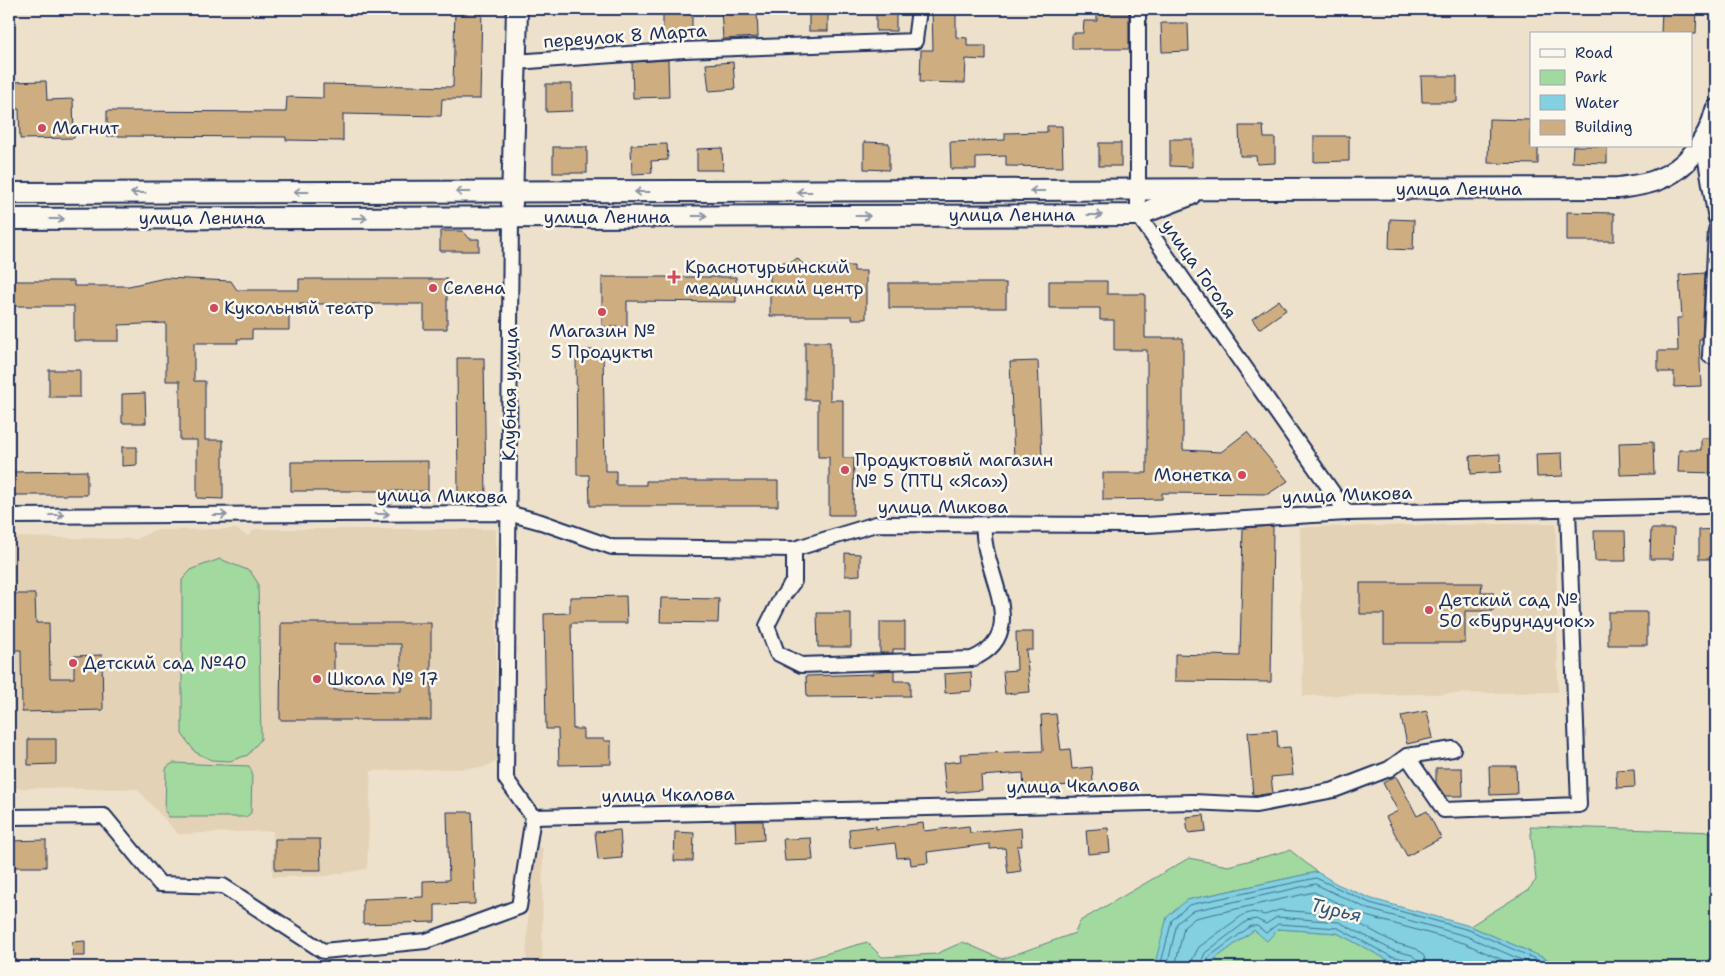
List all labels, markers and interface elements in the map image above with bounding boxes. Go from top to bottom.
street label: переулок 8 Марта [542,18,708,54]
legend [1530,32,1692,148]
text: Road [1575,43,1613,63]
text: Park [1575,67,1607,87]
text: Water [1575,93,1619,113]
place label: Магнит [52,116,120,140]
text: Building [1575,117,1632,137]
marker: Магнит [36,122,48,134]
street label: улица Ленина [1396,177,1522,201]
one-way arrow [1029,186,1045,196]
one-way arrow [293,187,310,197]
one-way arrow [456,187,472,197]
one-way arrow [634,187,650,197]
one-way arrow [796,187,812,197]
one-way arrow [131,188,147,198]
street label: улица Ленина [949,203,1075,227]
street label: улица Ленина [544,205,670,229]
street label: улица Ленина [139,206,265,230]
one-way arrow [1086,210,1103,220]
one-way arrow [692,211,708,221]
one-way arrow [854,211,870,221]
one-way arrow [352,213,368,223]
one-way arrow [49,214,65,224]
street label: улица Гоголя [1156,215,1242,323]
place label: Краснотурьинский медицинский центр [685,255,864,300]
marker: Краснотурьинский медицинский центр [667,270,681,284]
place label: Селена [443,276,506,300]
marker: Селена [427,282,439,294]
place label: Кукольный театр [224,296,374,320]
marker: Кукольный театр [208,302,220,314]
marker: Магазин № 5 Продукты [596,306,608,318]
place label: Магазин № 5 Продукты [549,319,655,364]
street label: Клубная улица [497,327,523,461]
place label: Продуктовый магазин № 5 (ПТЦ «Яса») [855,448,1053,493]
place label: Монетка [1154,463,1232,487]
marker: Продуктовый магазин № 5 (ПТЦ «Яса») [839,464,851,476]
marker: Монетка [1236,469,1248,481]
street label: улица Микова [1281,481,1413,509]
street label: улица Микова [377,483,507,509]
street label: улица Микова [878,495,1008,519]
one-way arrow [374,509,390,519]
one-way arrow [49,510,65,520]
one-way arrow [212,510,228,520]
place label: Детский сад № 50 «Бурундучок» [1439,588,1595,633]
marker: Детский сад № 50 «Бурундучок» [1423,604,1435,616]
place label: Детский сад №40 [83,651,247,675]
marker: Детский сад №40 [67,657,79,669]
place label: Школа № 17 [327,667,439,691]
marker: Школа № 17 [311,673,323,685]
street label: улица Чкалова [1006,773,1140,799]
street label: улица Чкалова [601,782,735,808]
water label: Турья [1308,892,1364,928]

